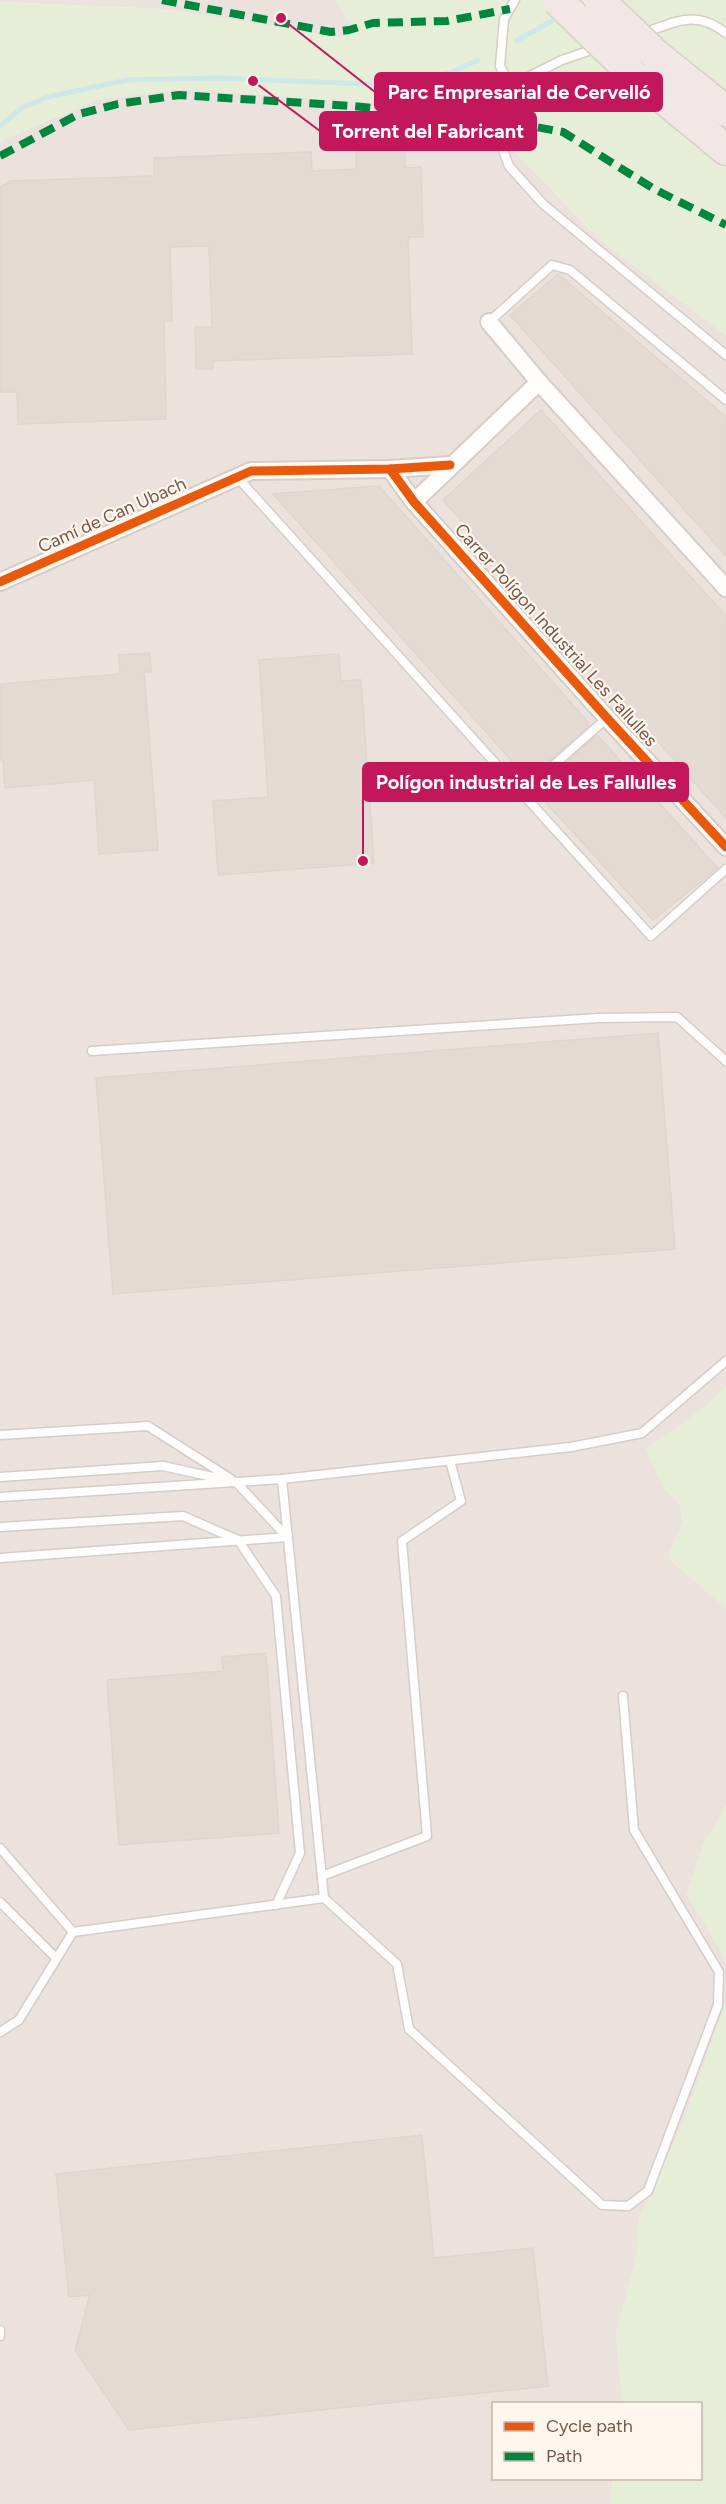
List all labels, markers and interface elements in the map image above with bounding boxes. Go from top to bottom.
callout: Parc Empresarial de Cervelló [375,73,662,111]
text: Parc Empresarial de Cervelló [387,80,651,104]
callout: Torrent del Fabricant [320,112,536,150]
text: Torrent del Fabricant [332,119,524,143]
street label: Camí de Can Ubach [35,472,189,558]
street label: Carrer Polígon Industrial Les Fallulles [450,519,662,751]
callout: Polígon industrial de Les Fallulles [363,763,688,801]
text: Polígon industrial de Les Fallulles [376,770,676,794]
legend [492,2402,702,2480]
text: Cycle path [546,2415,633,2437]
text: Path [546,2445,582,2467]

